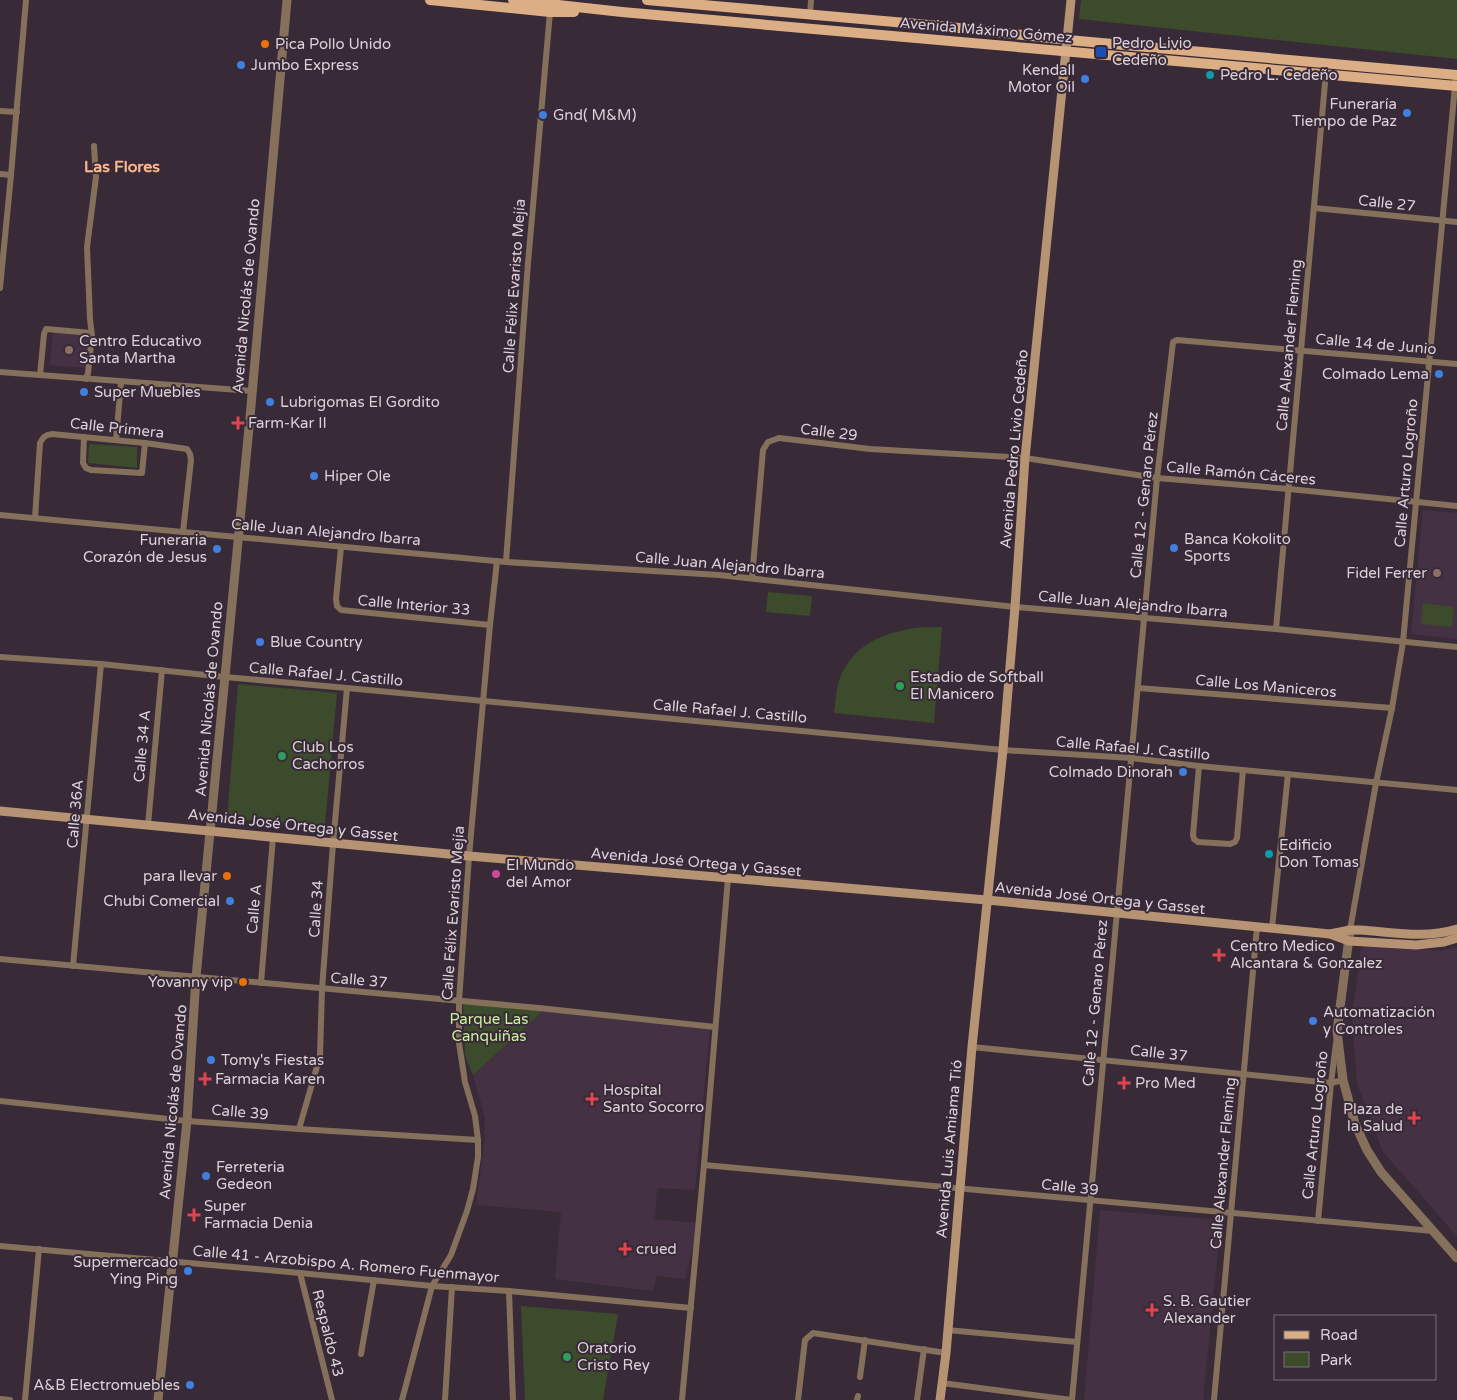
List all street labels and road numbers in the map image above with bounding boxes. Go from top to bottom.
street label: Avenida Máximo Gómez [899,13,1073,47]
street label: Calle 27 [1357,191,1417,215]
street label: Avenida Nicolás de Ovando [229,198,263,394]
street label: Calle Félix Evaristo Mejía [499,198,529,374]
street label: Calle Alexander Fleming [1273,258,1305,432]
street label: Calle 14 de Junio [1315,330,1437,358]
street label: Avenida Pedro Livio Cedeño [996,349,1032,549]
street label: Calle Arturo Logroño [1391,398,1421,548]
street label: Calle 12 - Genaro Pérez [1126,411,1162,579]
street label: Calle Primera [69,414,165,442]
street label: Calle 29 [799,420,859,444]
street label: Calle Ramón Cáceres [1165,457,1317,489]
street label: Calle Juan Alejandro lbarra [230,515,422,549]
street label: Calle Juan Alejandro lbarra [634,548,826,582]
street label: Calle Juan Alejandro lbarra [1037,587,1229,621]
street label: Calle Interior 33 [357,591,471,619]
street label: Avenida Nicolás de Ovando [192,601,226,797]
street label: Calle Rafael J. Castillo [248,658,404,690]
street label: Calle Los Maniceros [1195,671,1337,701]
street label: Calle Rafael J. Castillo [652,695,808,727]
street label: Calle 34 A [130,709,154,783]
street label: Calle Rafael J. Castillo [1055,732,1211,764]
street label: Calle 36A [63,779,87,849]
street label: Avenida José Ortega y Gasset [187,805,399,845]
street label: Calle Félix Evaristo Mejía [438,825,468,1001]
street label: Avenida José Ortega y Gasset [590,844,802,880]
street label: Avenida José Ortega y Gasset [994,878,1206,918]
street label: Calle 34 [305,880,327,938]
street label: Calle A [243,883,265,935]
street label: Calle 12 - Genaro Pérez [1079,919,1111,1087]
street label: Calle 37 [330,969,388,991]
street label: Avenida Nicolás de Ovando [156,1004,190,1200]
street label: Calle 37 [1129,1041,1189,1065]
street label: Calle Arturo Logroño [1298,1050,1332,1200]
street label: Avenida Luis Amiama Tió [932,1059,966,1239]
street label: Calle Alexander Fleming [1207,1076,1239,1250]
street label: Calle 39 [211,1101,269,1123]
street label: Calle 39 [1040,1175,1100,1199]
street label: Calle 41 - Arzobispo A. Romero Fuenmayor [192,1242,500,1286]
street label: Respaldo 43 [308,1287,348,1379]

